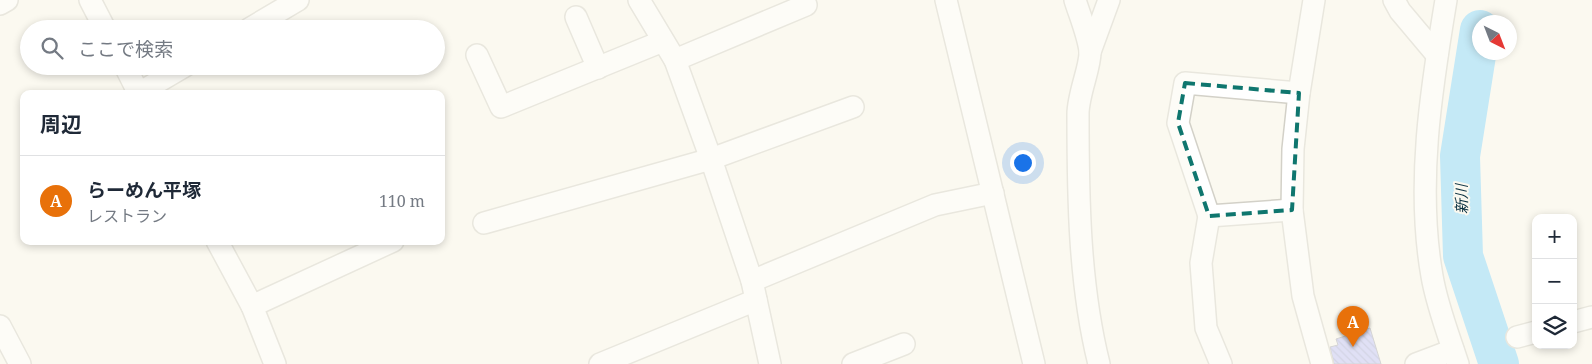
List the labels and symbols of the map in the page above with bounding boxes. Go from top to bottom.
north arrow [1472,15,1517,60]
your location [1010,150,1036,176]
water label: 新川 [1451,182,1471,214]
pin: A [1337,306,1369,347]

